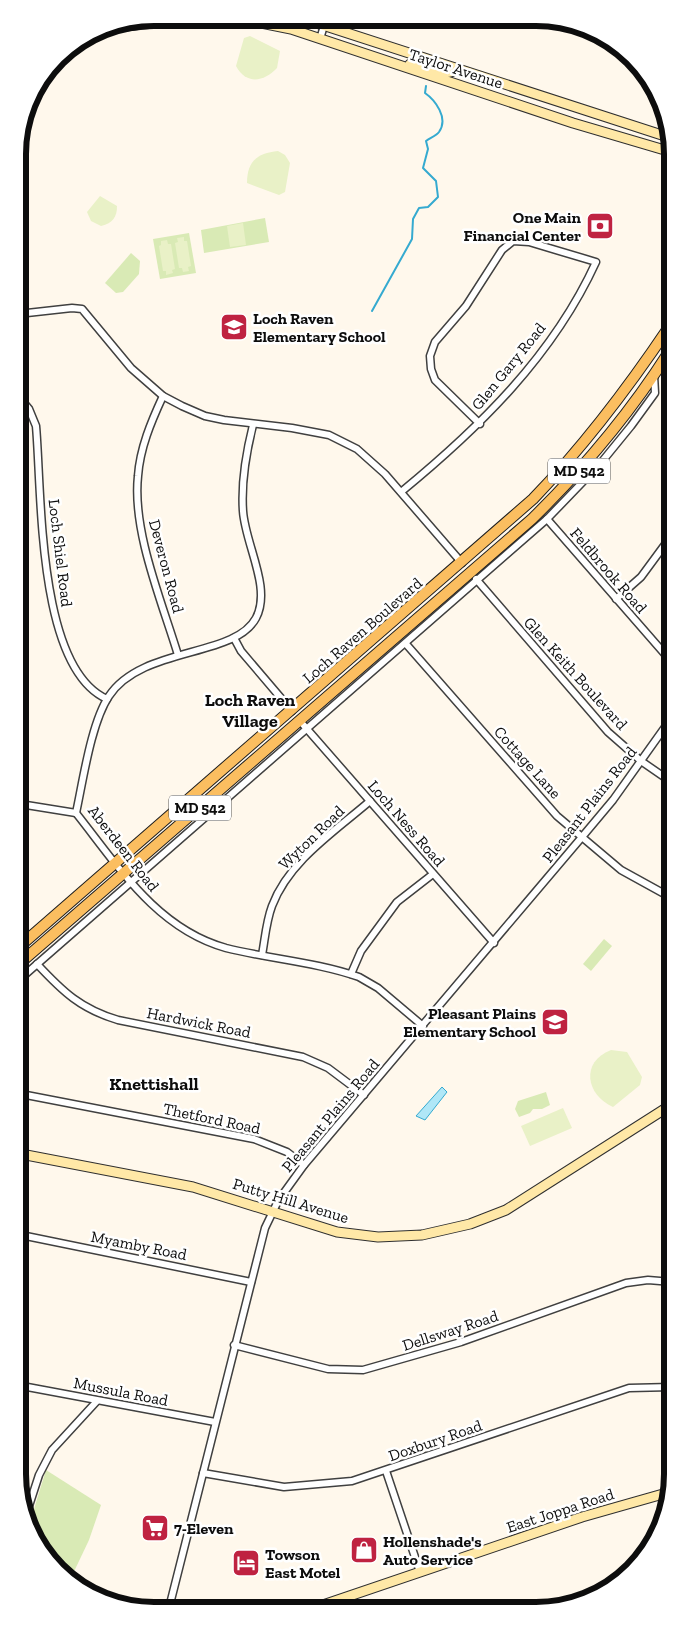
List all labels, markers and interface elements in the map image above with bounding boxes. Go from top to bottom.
street label: Taylor Avenue [407,44,505,93]
place label: One Main Financial Center [463,208,582,245]
bank icon: One Main Financial Center [585,211,615,241]
place label: Loch Raven Elementary School [253,309,386,346]
school or university icon: Loch Raven Elementary School [219,312,249,342]
street label: Glen Gary Road [467,319,550,414]
road number: MD 542 [548,458,610,484]
street label: Loch Shiel Road [44,498,77,608]
street label: Deveron Road [145,517,188,615]
street label: Feldbrook Road [566,524,651,617]
street label: Loch Raven Boulevard [299,573,426,687]
street label: Glen Keith Boulevard [520,613,632,734]
district label: Loch Raven Village [205,689,296,732]
street label: Cottage Lane [490,722,565,803]
street label: Pleasant Plains Road [538,742,641,866]
street label: Loch Ness Road [364,776,449,870]
road number: MD 542 [169,796,231,820]
street label: Aberdeen Road [84,801,163,895]
street label: Wyton Road [275,801,348,873]
street label: Hardwick Road [145,1003,253,1042]
place label: Pleasant Plains Elementary School [403,1004,536,1041]
school or university icon: Pleasant Plains Elementary School [540,1007,570,1037]
street label: Pleasant Plains Road [277,1055,383,1176]
district label: Knettishall [109,1073,199,1095]
street label: Thetford Road [161,1099,263,1138]
street label: Putty Hill Avenue [231,1174,351,1227]
street label: Myamby Road [89,1227,189,1264]
street label: Dellsway Road [400,1306,501,1355]
street label: Mussula Road [72,1373,170,1410]
street label: Doxbury Road [386,1416,485,1465]
street label: East Joppa Road [504,1484,616,1537]
supermarket icon: 7-Eleven [140,1513,170,1543]
place label: 7-Eleven [174,1519,234,1538]
place label: Hollenshade's Auto Service [383,1532,482,1569]
shop icon: Hollenshade's Auto Service [349,1535,379,1565]
place label: Towson East Motel [265,1545,341,1582]
hotel icon: Towson East Motel [231,1548,261,1578]

